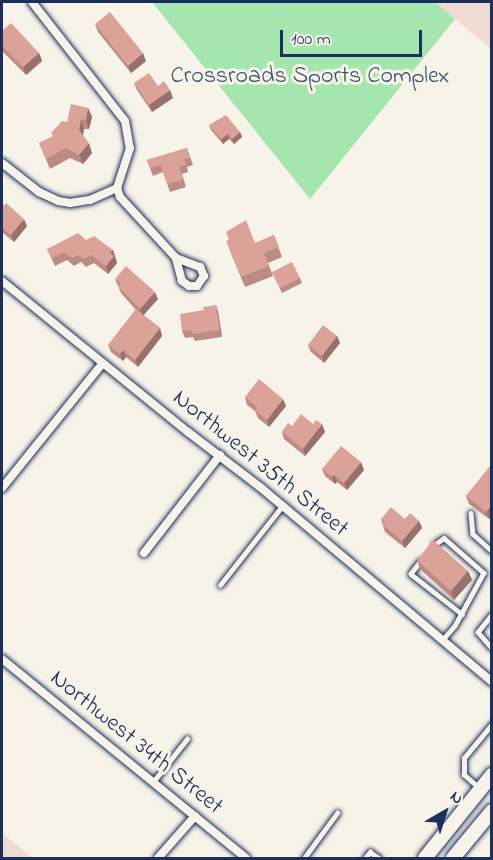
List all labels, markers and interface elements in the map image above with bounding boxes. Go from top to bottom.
scale bar [283,18,426,56]
text: 100 m [291,27,331,53]
park label: Crossroads Sports Complex [171,63,449,91]
street label: Northwest 35th Street [166,384,354,544]
street label: Northwest 34th Street [44,664,228,822]
north arrow [415,782,475,842]
text: N [445,785,468,811]

